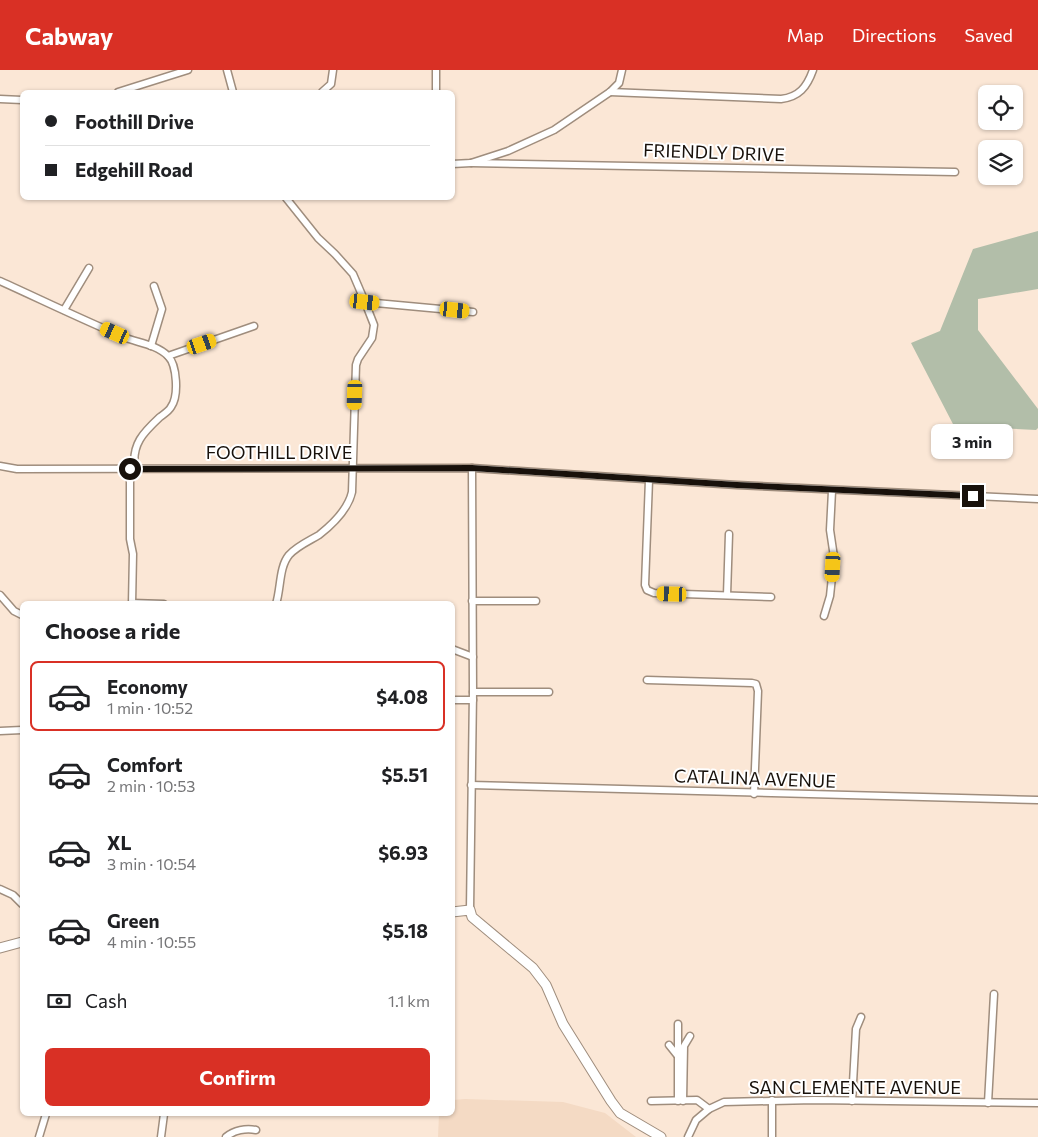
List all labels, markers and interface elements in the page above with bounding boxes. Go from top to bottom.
text: Cabway [25,21,113,50]
text: Map [787,24,824,46]
text: Directions [852,24,936,46]
text: Saved [964,24,1013,46]
map controls [978,85,1023,185]
button: locate [978,85,1023,130]
text: Foothill Drive [75,110,194,133]
street label: FRIENDLY DRIVE [643,139,785,165]
button: layers [978,140,1023,185]
text: Edgehill Road [75,158,193,181]
car [349,293,380,311]
car [439,301,470,319]
car [98,320,131,346]
car [185,332,218,356]
car [346,380,363,410]
callout: 3 min [932,424,1014,458]
text: 3 min [952,432,992,451]
street label: FOOTHILL DRIVE [206,441,352,463]
route start [119,458,141,480]
route end [962,485,984,507]
car [824,552,841,582]
car [656,586,687,602]
text: Choose a ride [45,617,180,644]
icon: car [47,674,92,719]
text: Economy [107,675,188,698]
text: $4.08 [376,685,428,708]
text: 1 min · 10:52 [107,698,193,717]
icon: car [47,752,92,797]
text: Comfort [107,753,183,776]
text: $5.51 [382,763,428,786]
street label: CATALINA AVENUE [674,764,836,792]
text: 2 min · 10:53 [107,776,195,795]
icon: car [47,830,92,875]
text: XL [107,831,132,854]
text: $6.93 [378,841,428,864]
text: 3 min · 10:54 [107,854,196,873]
icon: car [47,908,92,953]
text: Green [107,909,159,932]
text: $5.18 [382,919,428,942]
text: 4 min · 10:55 [107,932,196,951]
icon: cash [45,987,73,1015]
text: Cash [85,989,127,1012]
text: 1.1 km [388,991,430,1010]
button: Confirm [45,1048,430,1106]
street label: SAN CLEMENTE AVENUE [749,1076,961,1098]

